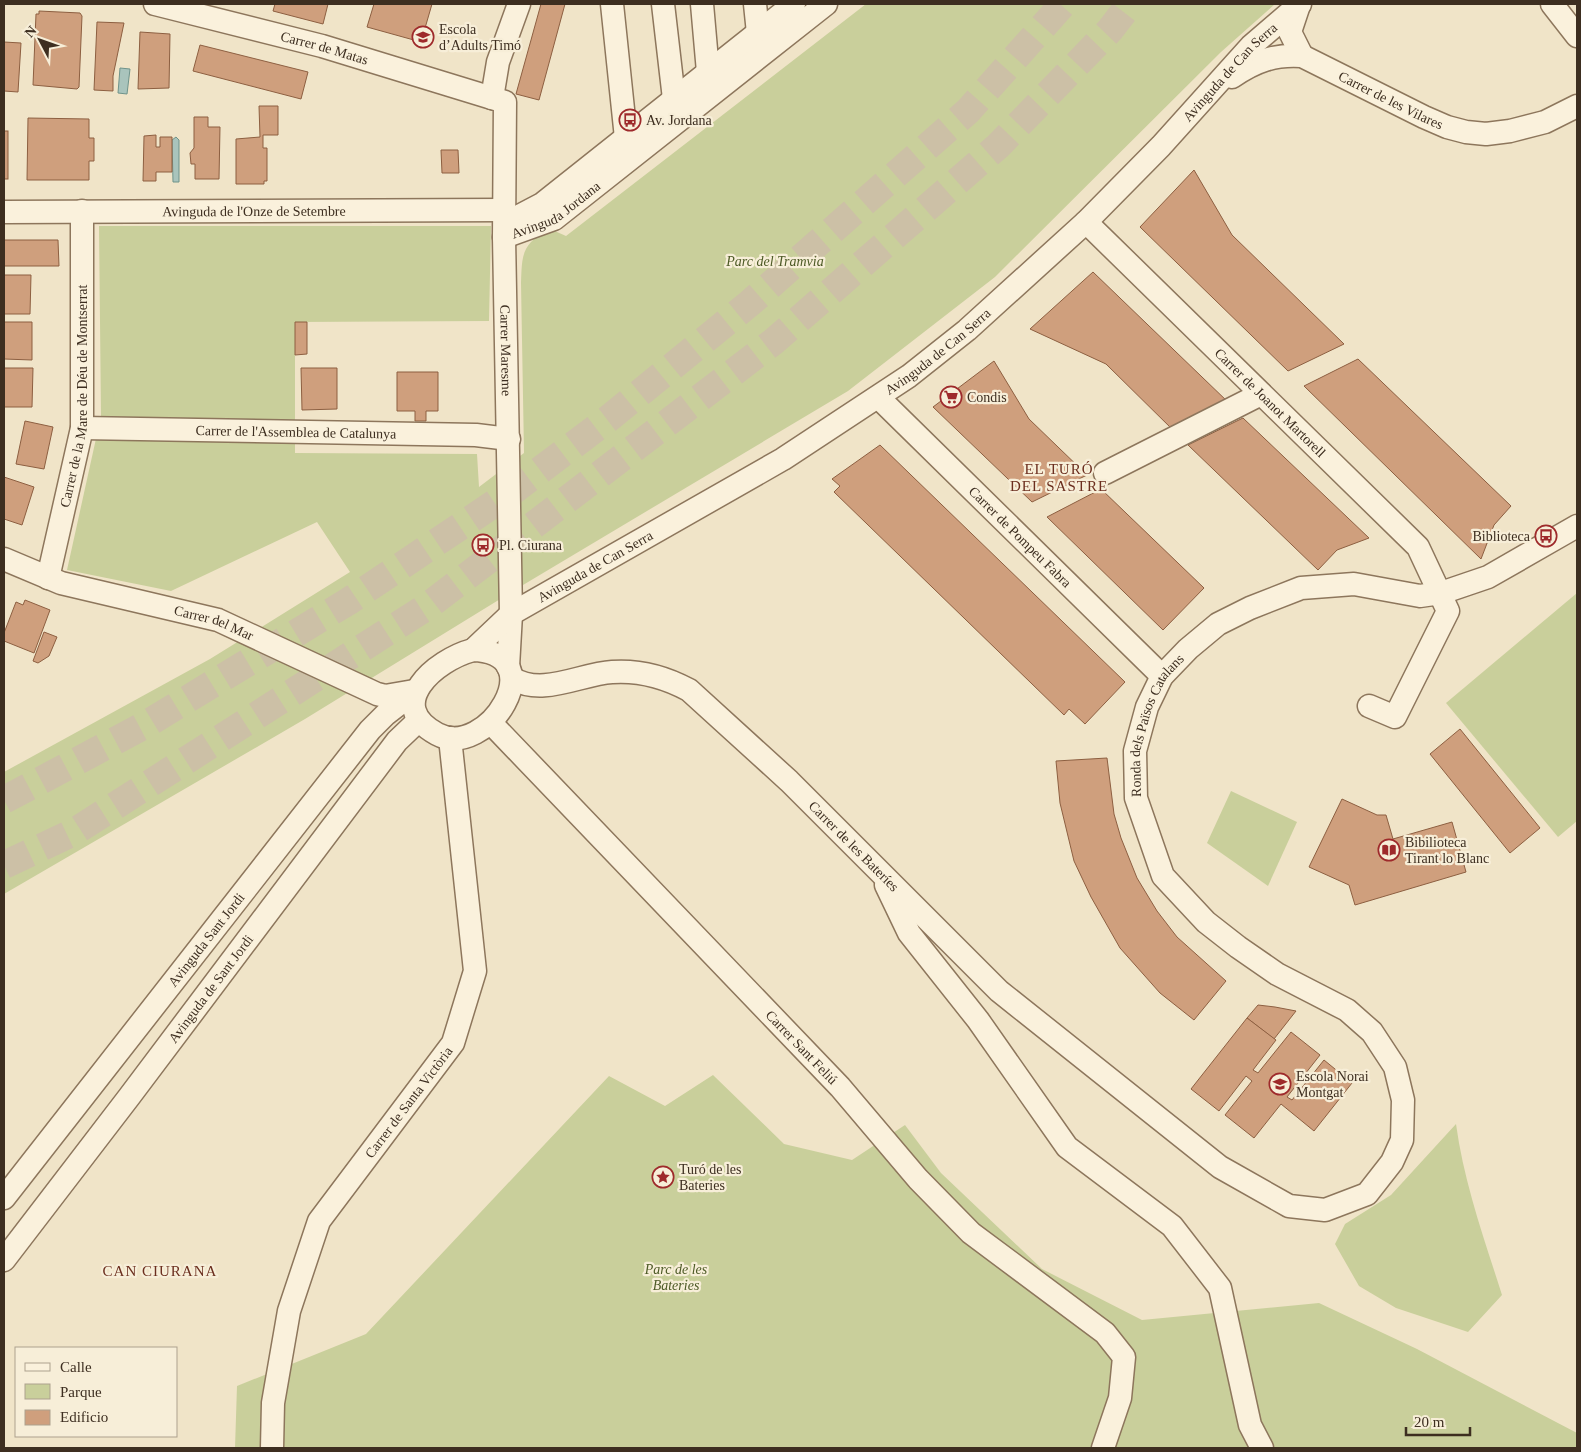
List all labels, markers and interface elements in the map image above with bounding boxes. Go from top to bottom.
north arrow [15,15,65,65]
street label: Avinguda de Can Serra [1180,20,1281,124]
place label: Escola d’Adults Timó [439,22,521,53]
text: N [22,23,40,41]
school or university icon: Escola d’Adults Timó [411,25,435,49]
street label: Carrer de Matas [279,29,370,68]
street label: Carrer de les Vilares [1336,69,1445,132]
bus stop icon: Av. Jordana [618,108,642,132]
place label: Av. Jordana [646,113,712,128]
street label: Avinguda Jordana [510,178,604,242]
street label: Avinguda de l'Onze de Setembre [162,204,346,219]
park label: Parc del Tramvia [725,254,824,269]
street label: Carrer de la Mare de Déu de Montserrat [57,284,90,509]
street label: Carrer Maresme [497,305,514,396]
street label: Avinguda de Can Serra [882,305,994,398]
street label: Carrer de Joanot Martorell [1212,345,1329,460]
supermarket icon: Condis [939,385,963,409]
place label: Condis [967,390,1007,405]
street label: Carrer de l'Assemblea de Catalunya [195,423,397,442]
district label: EL TURÓ DEL SASTRE [1010,461,1108,494]
street label: Carrer de Pompeu Fabra [966,484,1075,591]
bus stop icon: Biblioteca [1534,524,1558,548]
street label: Avinguda de Can Serra [535,527,656,605]
place label: Biblioteca [1472,529,1531,544]
bus stop icon: Pl. Ciurana [471,533,495,557]
place label: Pl. Ciurana [499,538,563,553]
street label: Carrer del Mar [173,603,256,644]
street label: Ronda dels Països Catalans [1128,651,1187,797]
street label: Carrer de les Bateríes [806,798,902,894]
place label: Bibilioteca Tirant lo Blanc [1405,835,1489,866]
library icon: Bibilioteca Tirant lo Blanc [1377,838,1401,862]
street label: Avinguda Sant Jordi [165,890,248,989]
street label: Avinguda de Sant Jordi [166,932,256,1046]
street label: Carrer Sant Feliú [763,1007,840,1087]
street label: Carrer de Santa Victòria [362,1043,456,1161]
place label: Escola Norai Montgat [1296,1069,1369,1100]
school or university icon: Escola Norai Montgat [1268,1072,1292,1096]
place label: Turó de les Bateries [679,1162,742,1193]
place icon: Turó de les Bateries [651,1165,675,1189]
park label: Parc de les Bateries [644,1262,708,1293]
district label: CAN CIURANA [103,1263,217,1279]
legend [15,1347,178,1437]
text: Calle [60,1359,92,1375]
text: Parque [60,1384,102,1400]
scale bar [1406,1404,1470,1436]
text: Edificio [60,1409,108,1425]
text: 20 m [1414,1414,1445,1430]

